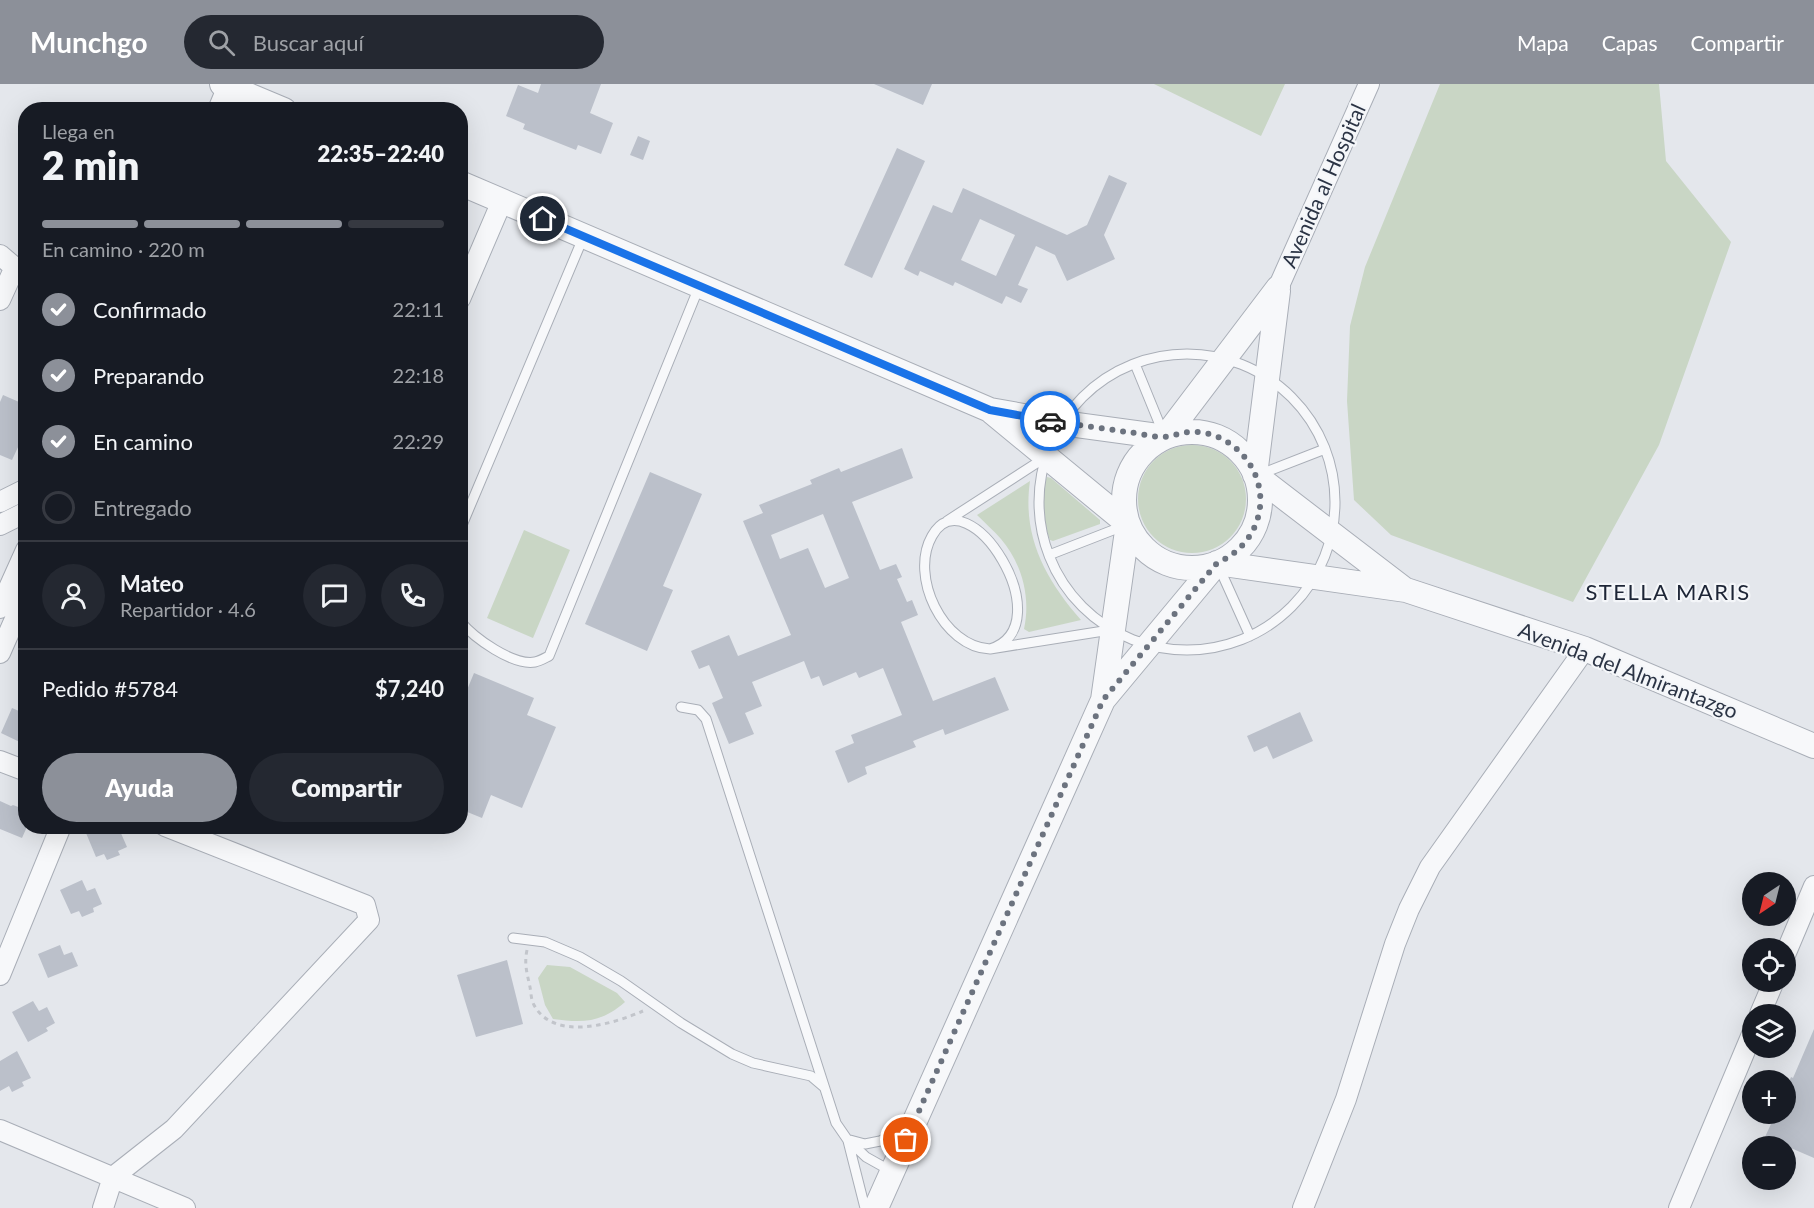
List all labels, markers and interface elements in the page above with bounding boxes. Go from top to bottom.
search box [184,15,604,69]
text: Munchgo [30,25,148,59]
icon: search [205,26,238,59]
text: Buscar aquí [253,29,364,56]
text: Mapa [1517,30,1569,55]
text: Capas [1602,30,1658,55]
text: Compartir [1691,30,1784,55]
street label: Avenida al Hospital [1275,100,1370,271]
text: Llega en [42,119,115,143]
text: 22:35–22:40 [318,140,444,167]
text: 2 min [42,142,139,188]
pin [517,193,568,244]
icon: home [526,202,559,235]
text: En camino · 220 m [42,237,205,261]
icon: check [42,293,75,326]
text: Confirmado [93,296,206,323]
text: 22:11 [393,297,444,321]
icon: check [42,359,75,392]
text: Preparando [93,362,204,389]
text: 22:18 [393,363,444,387]
courier [1020,391,1080,451]
icon: car [1034,405,1067,438]
icon: check [42,425,75,458]
text: En camino [93,428,193,455]
text: 22:29 [393,429,444,453]
text: Entregado [93,494,192,521]
button: person [42,564,105,627]
button: chat [303,564,366,627]
button: phone [381,564,444,627]
text: Mateo [120,570,184,597]
district label: STELLA MARIS [1585,578,1751,605]
text: Repartidor · 4.6 [120,597,256,621]
street label: Avenida del Almirantazgo [1515,616,1742,723]
text: Pedido #5784 [42,675,178,702]
text: $7,240 [375,675,444,702]
button: Ayuda [42,753,237,822]
button: Compartir [249,753,444,822]
north arrow [1742,872,1796,926]
map controls [1742,872,1796,1190]
button: locate [1742,938,1796,992]
button: layers [1742,1004,1796,1058]
button: + [1742,1070,1796,1124]
pin [880,1114,931,1165]
icon: bag [889,1123,922,1156]
button: − [1742,1136,1796,1190]

